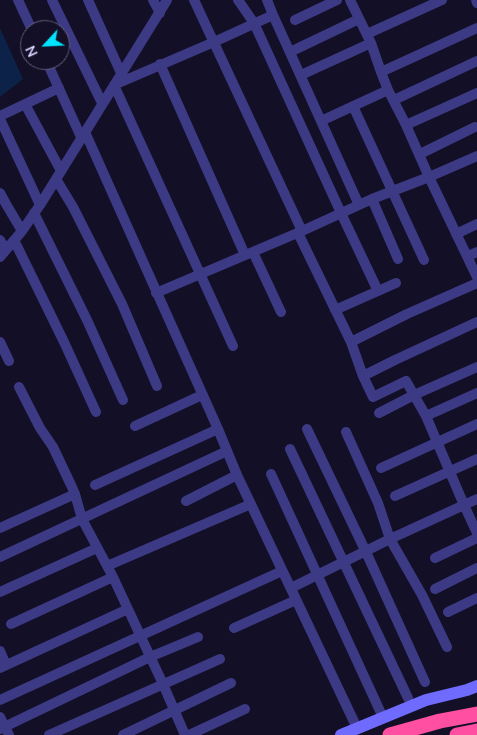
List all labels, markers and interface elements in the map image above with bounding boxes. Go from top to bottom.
north arrow [20,20,70,70]
text: N [21,42,43,60]

